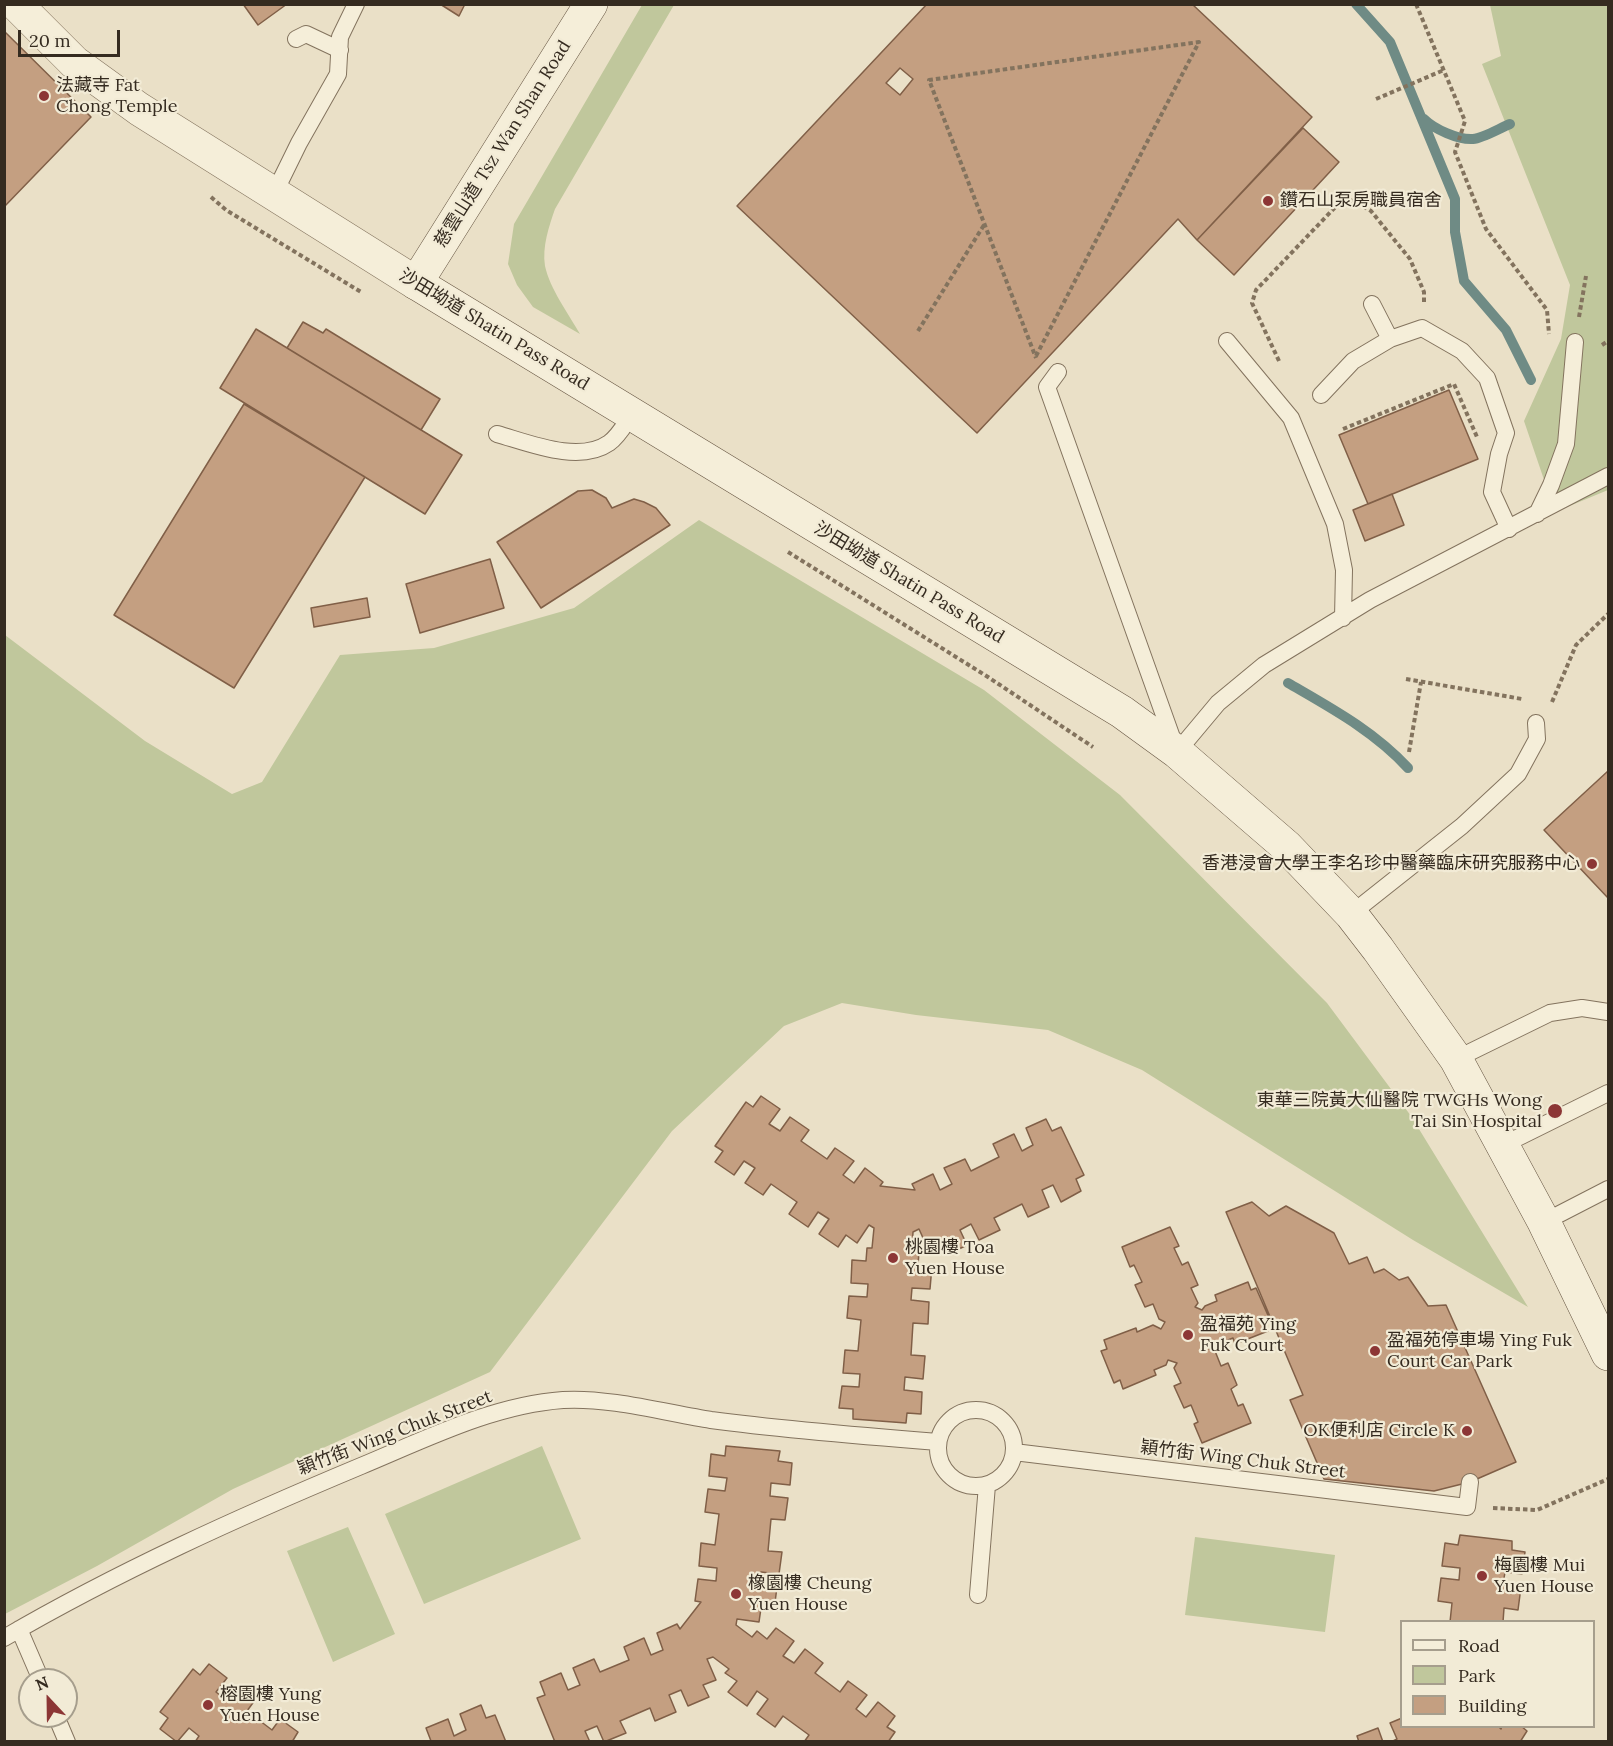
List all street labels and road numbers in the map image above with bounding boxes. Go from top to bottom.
street label: 慈雲山道 Tsz Wan Shan Road [430,37,576,251]
street label: 沙田坳道 Shatin Pass Road [395,265,593,395]
street label: 沙田坳道 Shatin Pass Road [810,518,1008,648]
street label: 穎竹街 Wing Chuk Street [295,1386,495,1480]
street label: 穎竹街 Wing Chuk Street [1139,1437,1347,1483]

